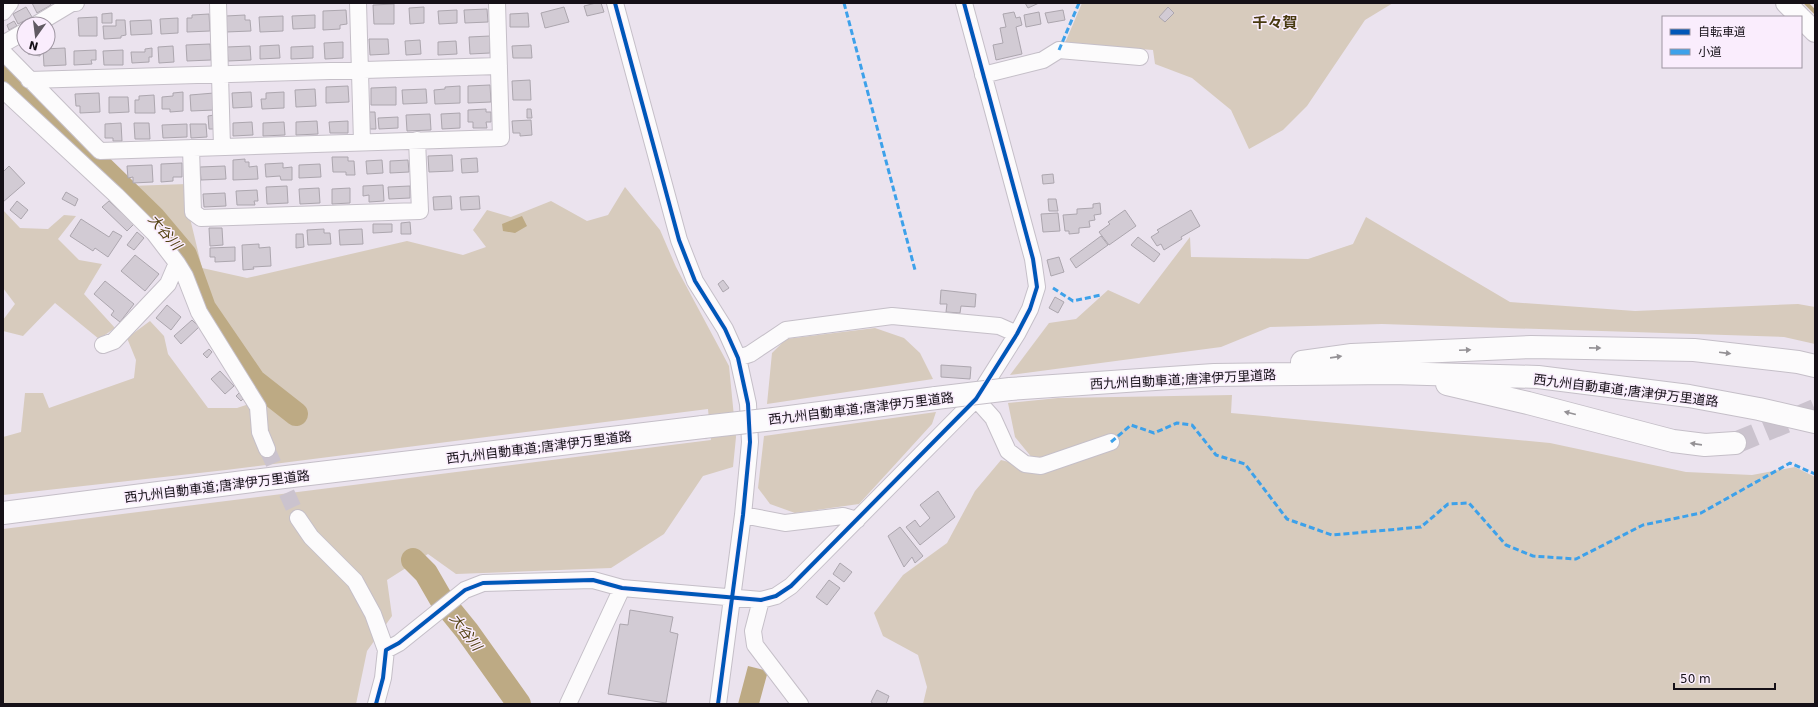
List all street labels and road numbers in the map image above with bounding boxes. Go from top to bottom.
street label: 西九州自動車道;唐津伊万里道路 [1090,367,1276,392]
street label: 西九州自動車道;唐津伊万里道路 [1533,372,1719,409]
street label: 西九州自動車道;唐津伊万里道路 [768,390,954,427]
street label: 西九州自動車道;唐津伊万里道路 [446,429,632,466]
street label: 西九州自動車道;唐津伊万里道路 [124,468,310,505]

